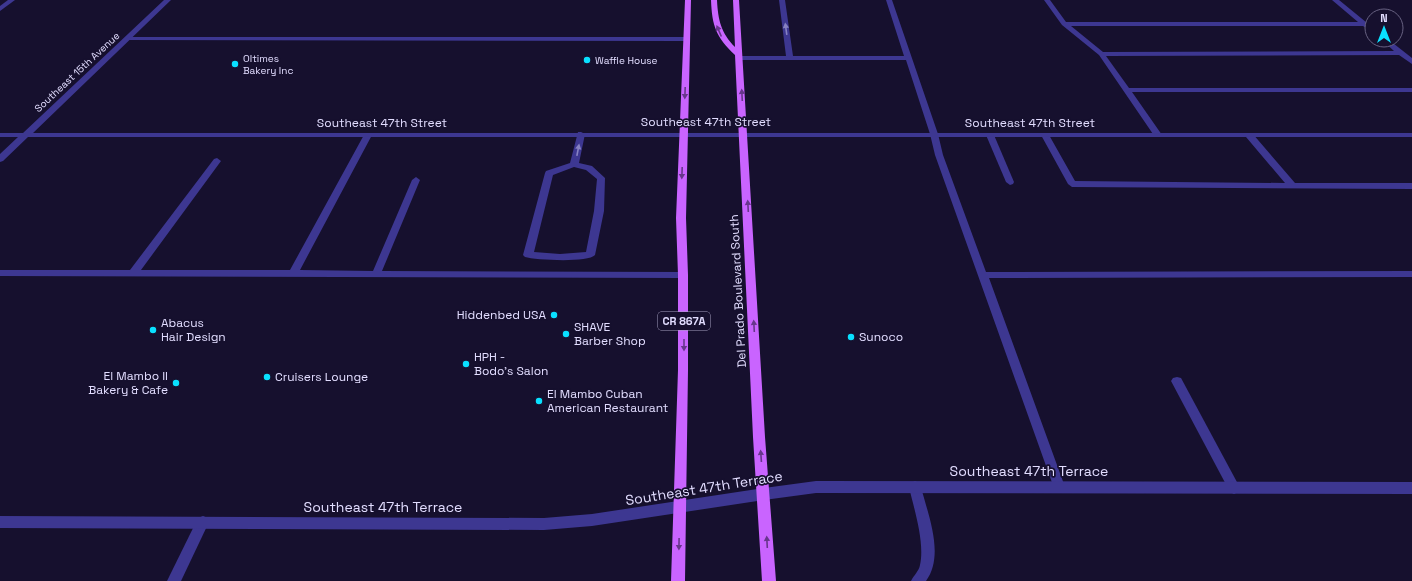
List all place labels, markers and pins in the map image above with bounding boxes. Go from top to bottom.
place label: Oltimes Bakery Inc [243,52,293,77]
place label: Waffle House [595,54,658,67]
marker: Waffle House [582,55,592,65]
marker: Oltimes Bakery Inc [230,59,240,69]
place label: Hiddenbed USA [457,307,546,323]
marker: Hiddenbed USA [549,310,559,320]
place label: Abacus Hair Design [161,315,226,345]
place label: SHAVE Barber Shop [574,319,646,349]
marker: Abacus Hair Design [148,325,158,335]
marker: SHAVE Barber Shop [561,329,571,339]
place label: Sunoco [859,329,903,345]
marker: Sunoco [846,332,856,342]
place label: HPH - Bodo's Salon [474,349,548,379]
marker: HPH - Bodo's Salon [461,359,471,369]
place label: El Mambo II Bakery & Cafe [88,368,168,398]
place label: Cruisers Lounge [275,369,368,385]
marker: Cruisers Lounge [262,372,272,382]
marker: El Mambo II Bakery & Cafe [171,378,181,388]
place label: El Mambo Cuban American Restaurant [547,386,668,416]
marker: El Mambo Cuban American Restaurant [534,396,544,406]

